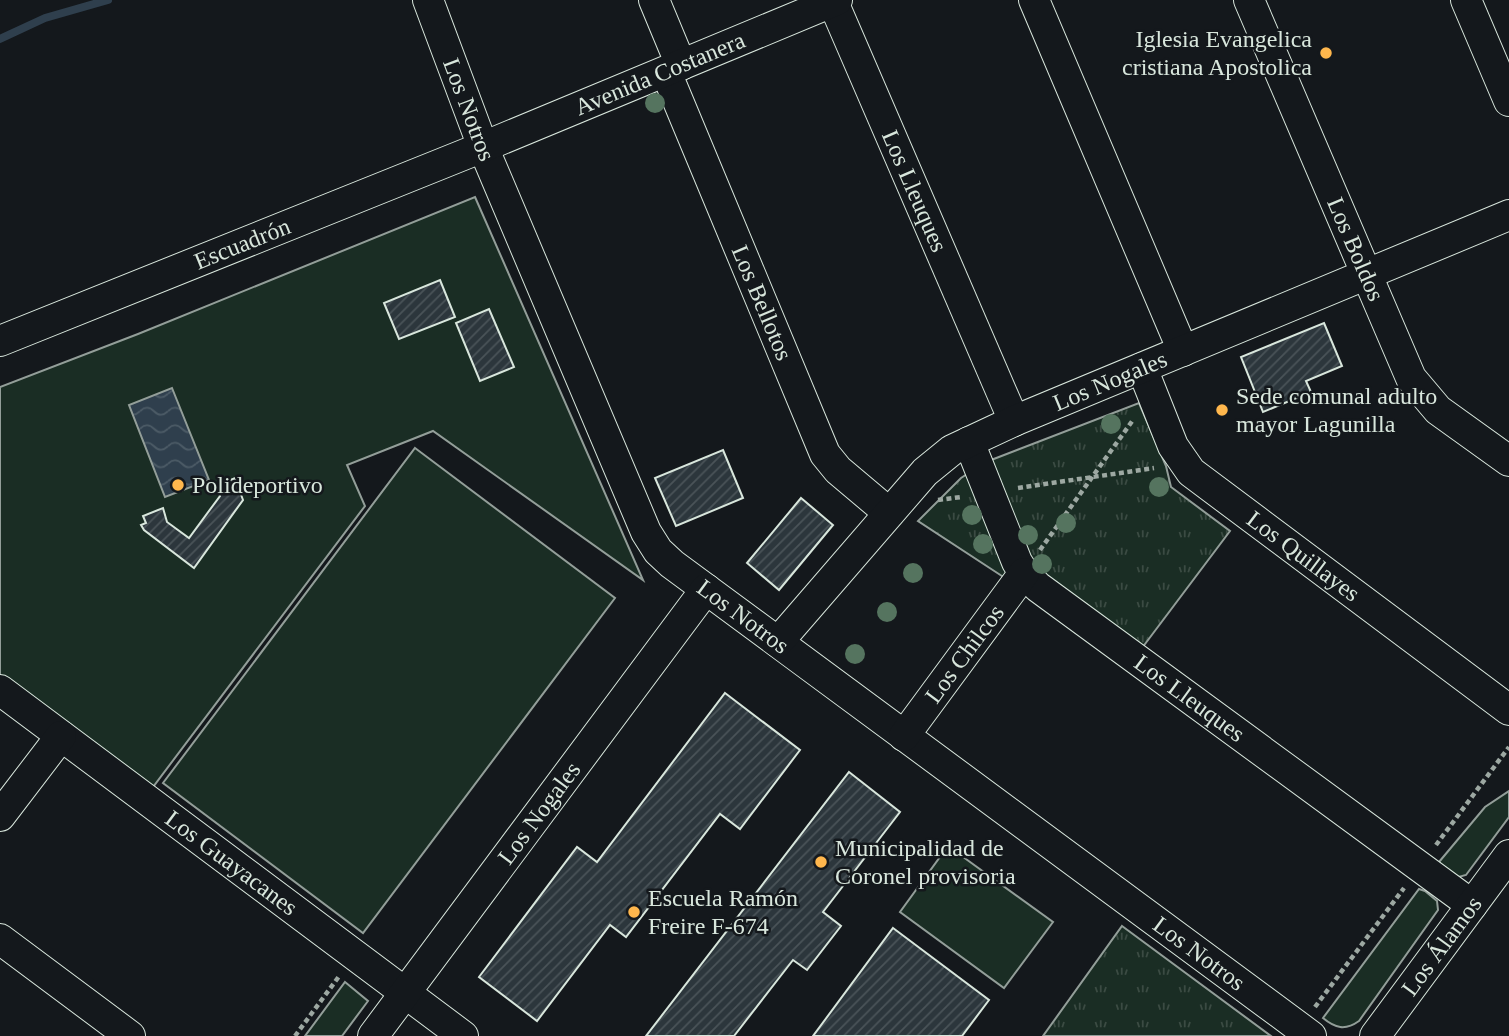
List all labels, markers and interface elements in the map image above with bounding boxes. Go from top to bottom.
place label: Iglesia Evangelica cristiana Apostolica [1122,26,1312,80]
street label: Avenida Costanera [571,27,749,120]
marker: Iglesia Evangelica cristiana Apostolica [1318,45,1334,61]
street label: Los Notros [438,55,500,165]
street label: Los Lleuques [877,126,952,256]
street label: Los Boldos [1322,193,1389,305]
street label: Escuadrón [190,213,294,275]
street label: Los Bellotos [727,241,798,364]
street label: Los Nogales [1049,346,1171,416]
place label: Sede comunal adulto mayor Lagunilla [1236,383,1437,437]
marker: Sede comunal adulto mayor Lagunilla [1214,402,1230,418]
place label: Polideportivo [192,472,323,498]
marker: Polideportivo [170,477,186,493]
street label: Los Quillayes [1242,506,1365,607]
street label: Los Notros [692,574,794,659]
street label: Los Chilcos [920,600,1009,708]
street label: Los Lleuques [1129,649,1250,747]
street label: Los Nogales [493,757,586,869]
street label: Los Guayacanes [160,805,303,921]
place label: Municipalidad de Coronel provisoria [835,835,1016,889]
marker: Municipalidad de Coronel provisoria [813,854,829,870]
place label: Escuela Ramón Freire F-674 [648,885,798,939]
street label: Los Álamos [1396,891,1487,1001]
marker: Escuela Ramón Freire F-674 [626,904,642,920]
street label: Los Notros [1148,911,1250,996]

